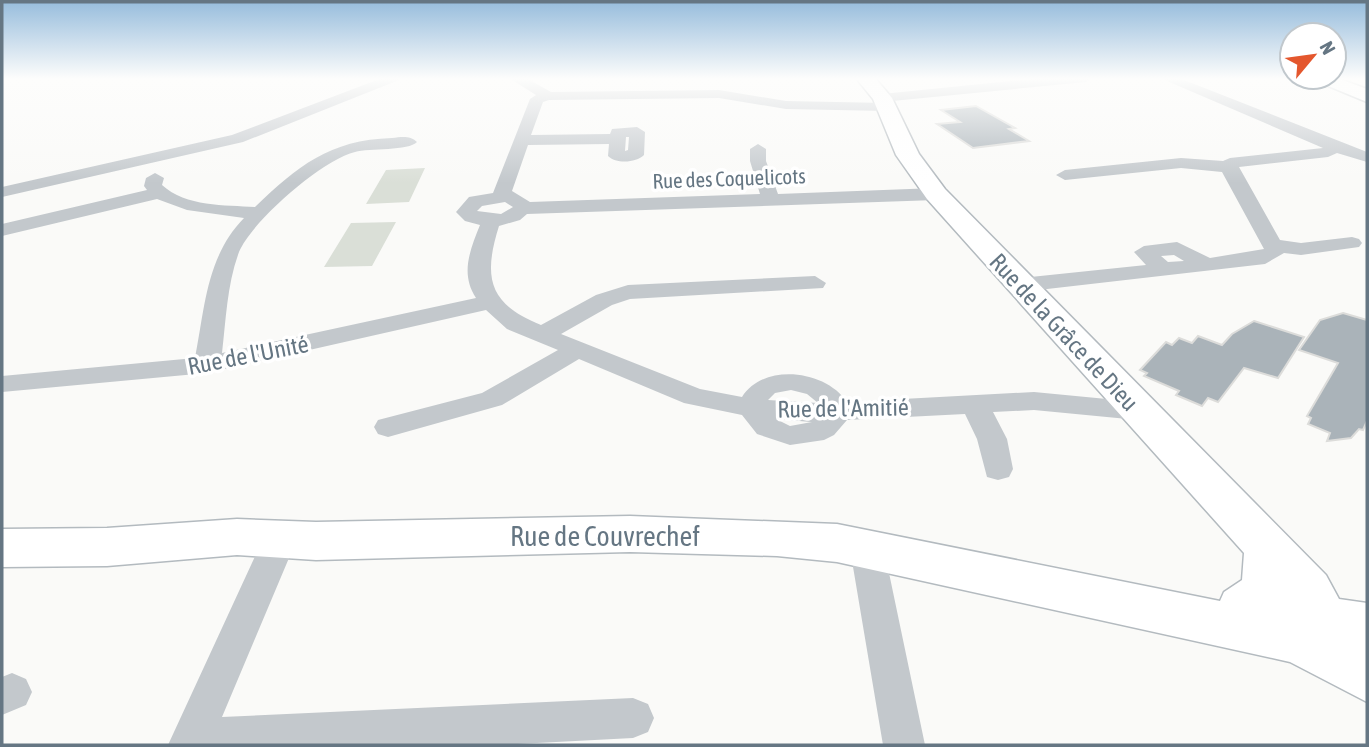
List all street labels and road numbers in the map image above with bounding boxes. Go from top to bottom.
street label: Rue des Coquelicots [652,163,806,193]
street label: Rue de la Grâce de Dieu [984,248,1144,416]
street label: Rue de l'Unité [185,330,311,380]
street label: Rue de l'Amitié [777,393,909,423]
street label: Rue de Couvrechef [510,520,700,552]

